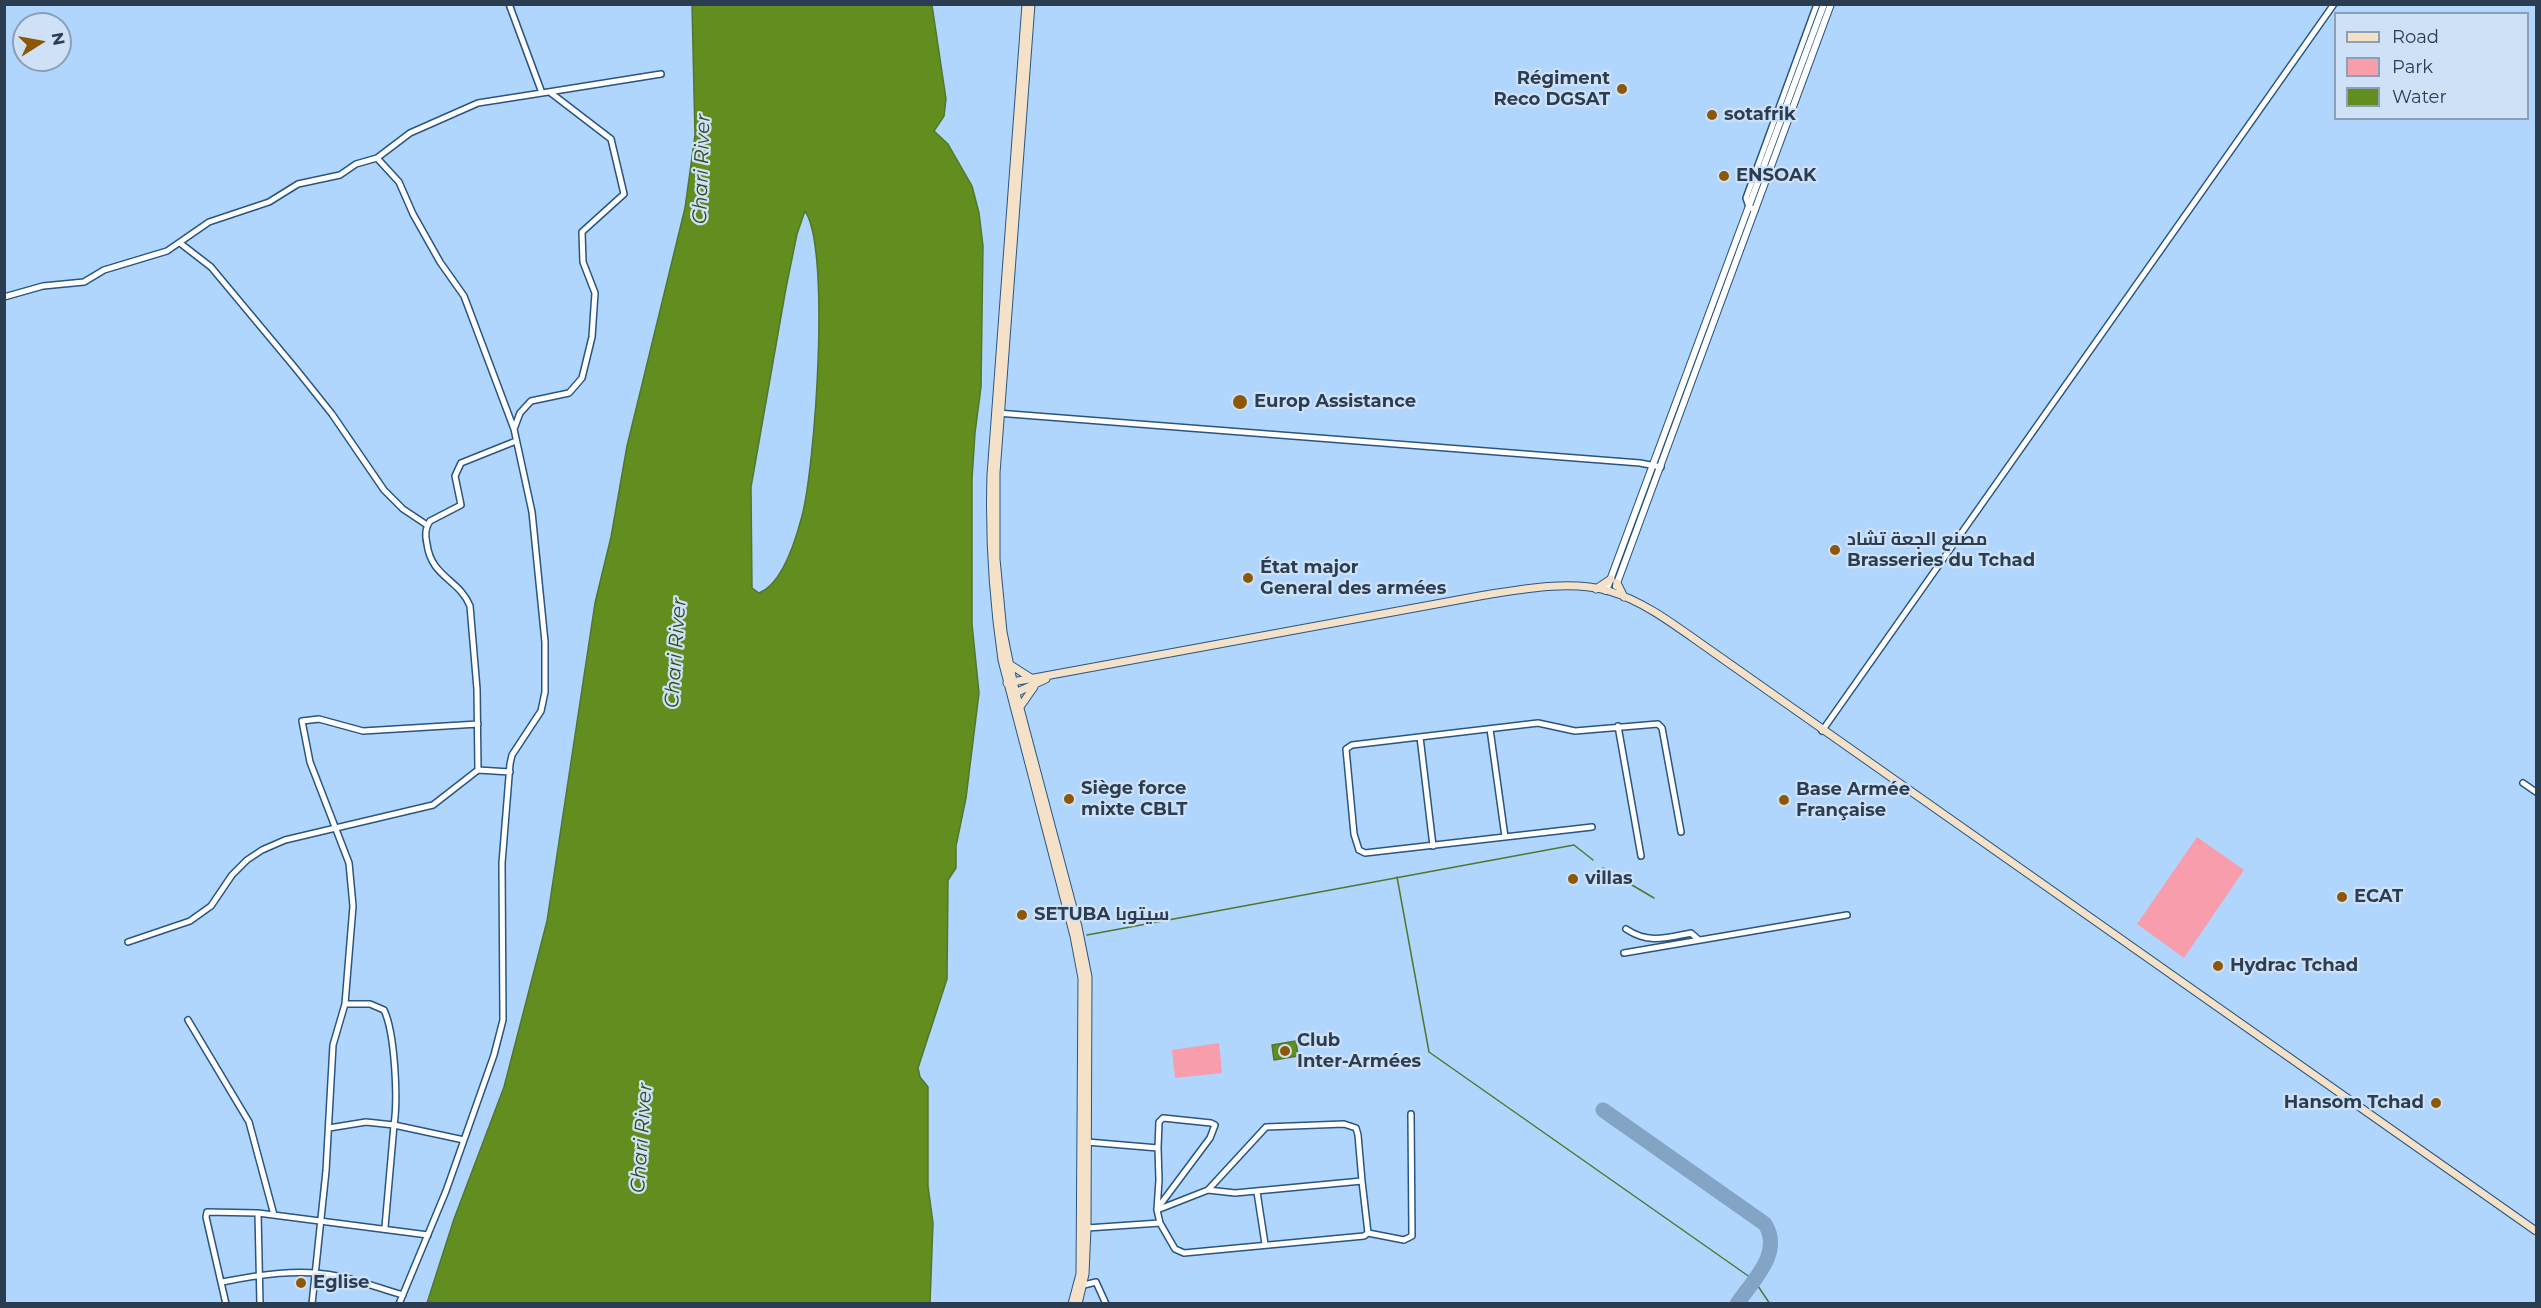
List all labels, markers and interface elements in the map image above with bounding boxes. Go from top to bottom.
north arrow [12,12,72,72]
legend [2334,12,2529,120]
text: Road [2392,26,2439,48]
text: N [48,31,69,47]
text: Park [2392,56,2433,78]
place label: Régiment Reco DGSAT [1494,68,1610,110]
marker: Régiment Reco DGSAT [1615,82,1629,96]
text: Water [2392,86,2447,108]
place label: sotafrik [1724,104,1796,126]
marker: sotafrik [1705,108,1719,122]
water label: Chari River [688,113,716,225]
place label: ENSOAK [1736,165,1816,187]
marker: ENSOAK [1717,169,1731,183]
place label: Europ Assistance [1254,391,1416,413]
marker: Europ Assistance [1231,393,1249,411]
place label: مصنع الجعة تشاد Brasseries du Tchad [1847,529,2035,572]
marker: مصنع الجعة تشاد Brasseries du Tchad [1828,543,1842,557]
place label: État major General des armées [1260,557,1446,600]
marker: État major General des armées [1241,571,1255,585]
water label: Chari River [660,597,692,709]
place label: Siège force mixte CBLT [1081,778,1187,820]
place label: Base Armée Française [1796,779,1910,822]
marker: Siège force mixte CBLT [1062,792,1076,806]
marker: Base Armée Française [1777,793,1791,807]
place label: villas [1585,868,1633,890]
marker: villas [1566,872,1580,886]
place label: ECAT [2354,886,2403,908]
marker: ECAT [2335,890,2349,904]
place label: SETUBA سيتوبا [1034,904,1169,926]
marker: SETUBA سيتوبا [1015,908,1029,922]
place label: Hydrac Tchad [2230,955,2358,977]
marker: Hydrac Tchad [2211,959,2225,973]
place label: Club Inter-Armées [1297,1030,1421,1072]
marker: Club Inter-Armées [1278,1044,1292,1058]
water label: Chari River [626,1082,658,1194]
place label: Hansom Tchad [2284,1092,2424,1114]
marker: Hansom Tchad [2429,1096,2443,1110]
place label: Eglise [313,1272,369,1294]
marker: Eglise [294,1276,308,1290]

